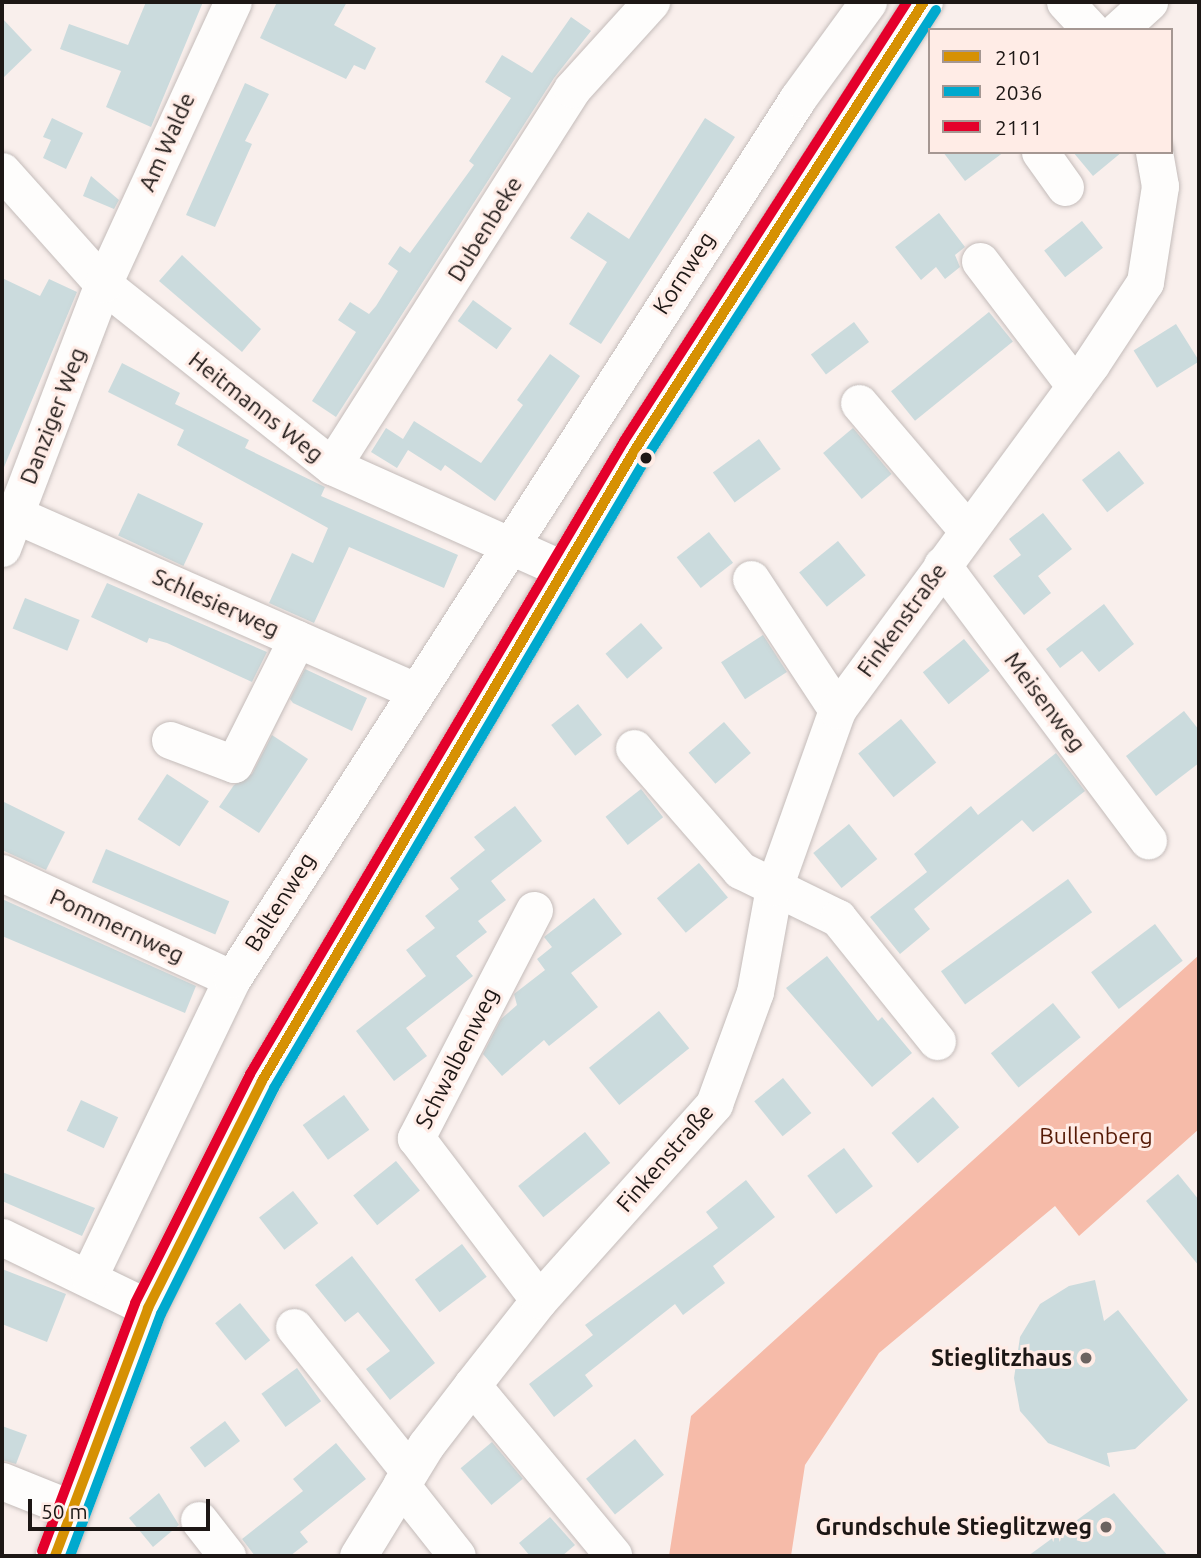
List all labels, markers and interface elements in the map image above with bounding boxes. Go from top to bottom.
legend [928,28,1173,154]
text: 2101 [995,45,1042,69]
text: 2036 [995,80,1042,104]
street label: Am Walde [133,88,201,196]
text: 2111 [995,115,1042,139]
street label: Dubenbeke [442,171,528,287]
street label: Kornweg [647,227,721,319]
street label: Danziger Weg [14,344,92,488]
street label: Heitmanns Weg [183,346,329,468]
unlabelled marker [639,451,653,465]
street label: Finkenstraße [851,558,953,682]
street label: Schlesierweg [148,563,284,643]
street label: Meisenweg [999,647,1091,757]
street label: Baltenweg [239,848,321,956]
street label: Pommernweg [45,883,189,969]
street label: Schwalbenweg [410,983,504,1133]
street label: Finkenstraße [611,1098,719,1218]
park label: Bullenberg [1039,1122,1153,1150]
place label: Stieglitzhaus [931,1344,1072,1372]
marker: Stieglitzhaus [1078,1350,1094,1366]
scale bar [32,1484,214,1528]
text: 50 m [41,1499,88,1523]
place label: Grundschule Stieglitzweg [816,1513,1092,1541]
marker: Grundschule Stieglitzweg [1098,1519,1114,1535]

